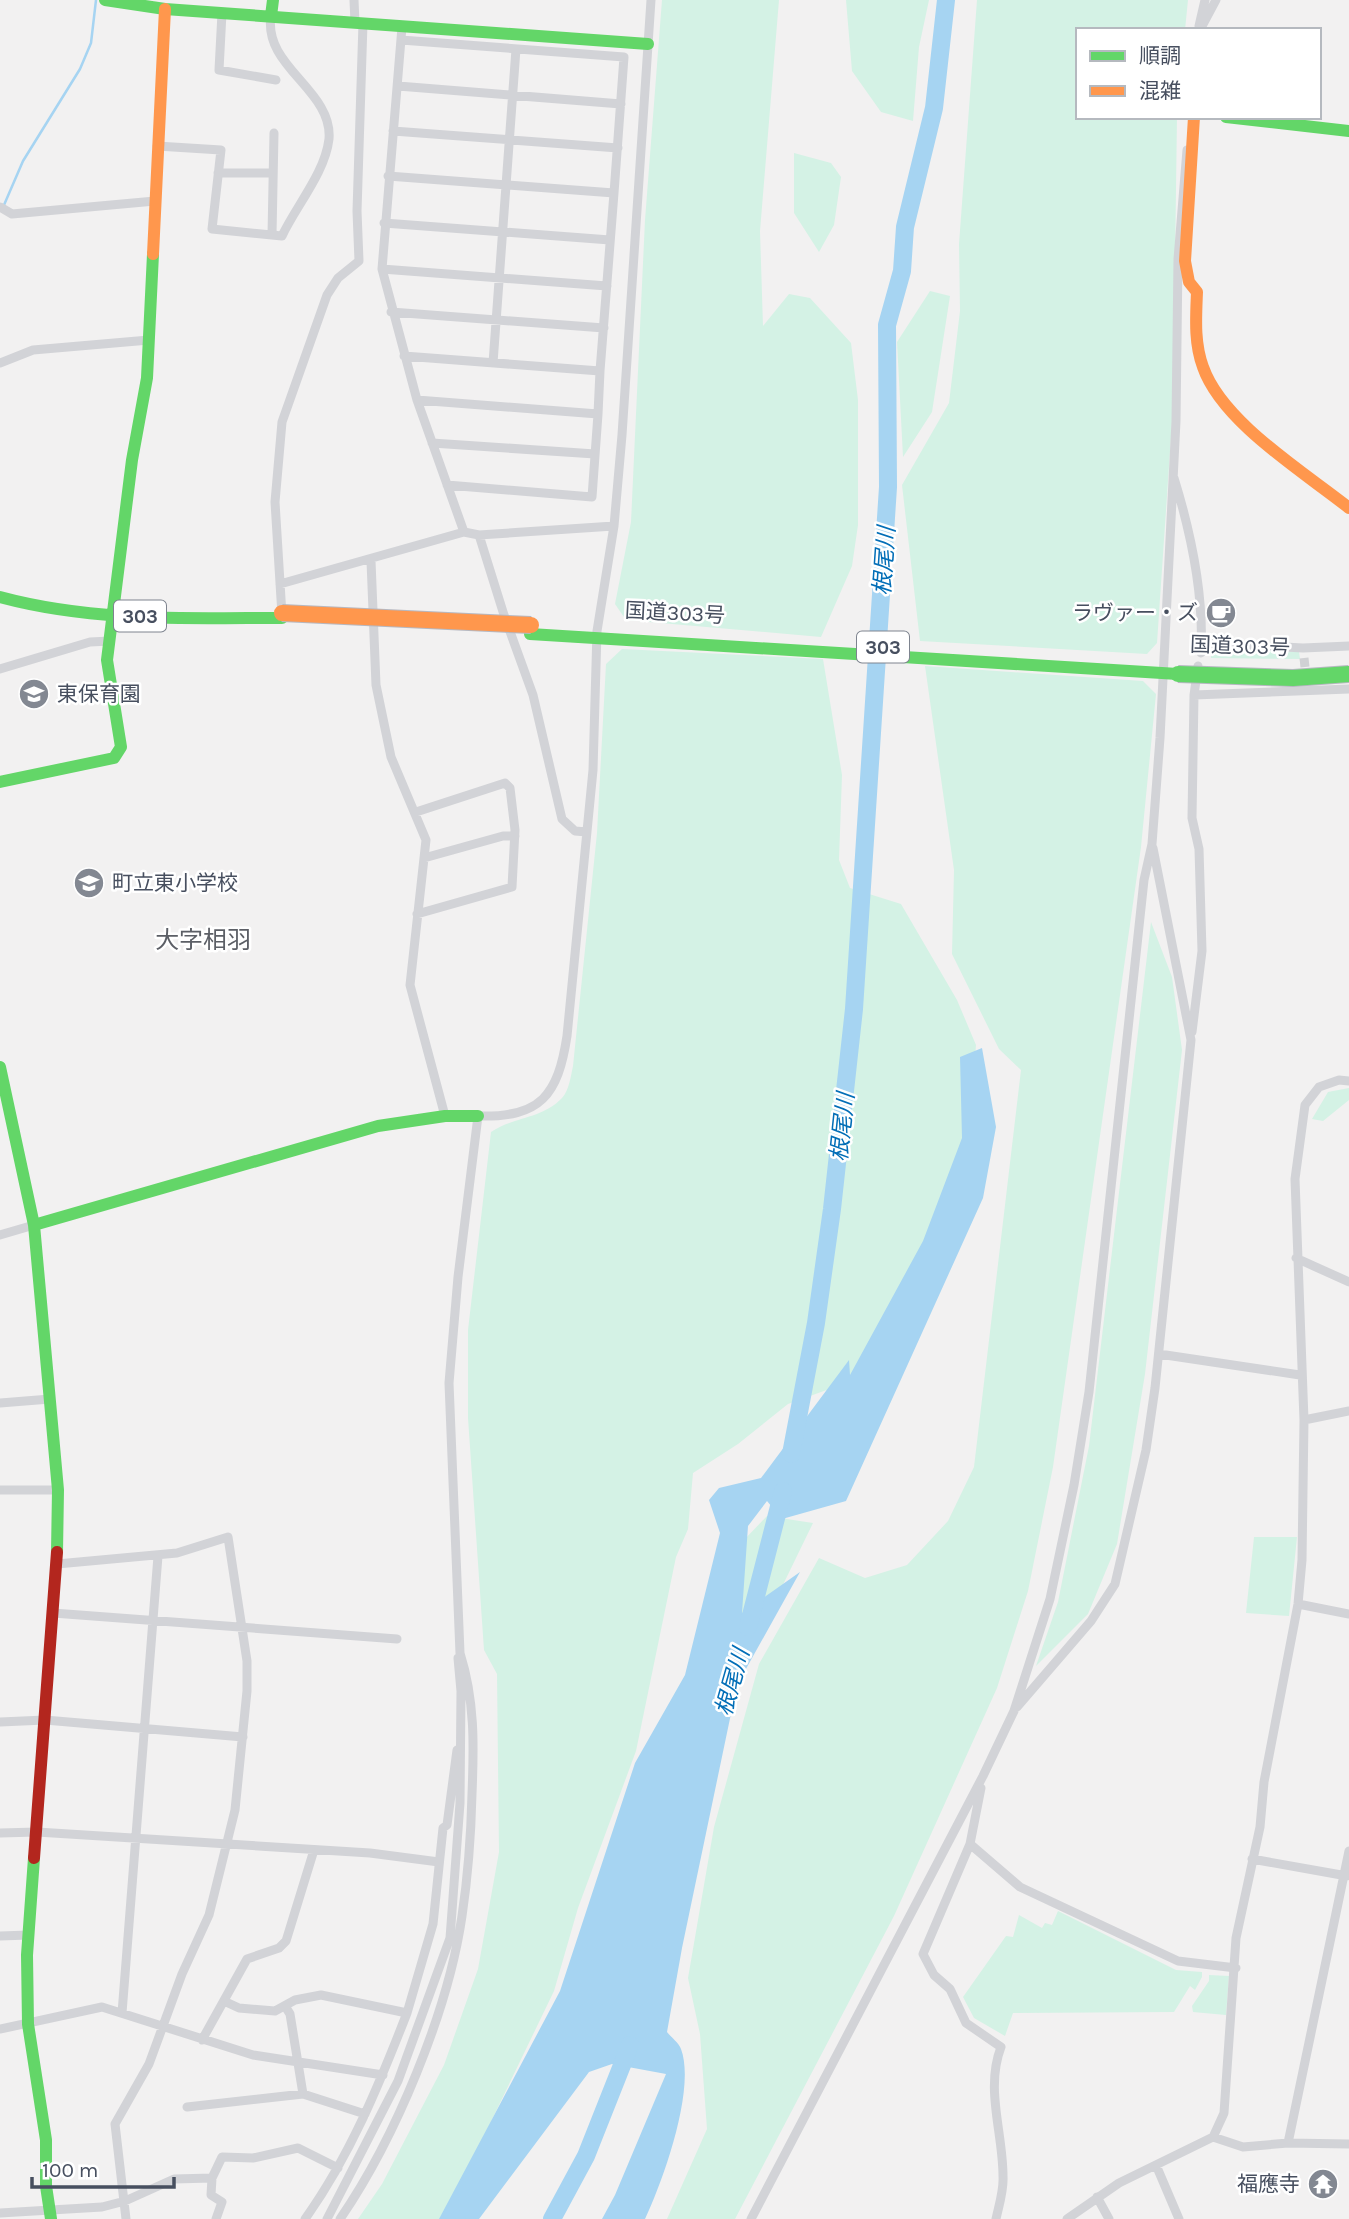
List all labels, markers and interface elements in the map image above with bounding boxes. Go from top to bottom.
legend [1076,28,1321,119]
text: 順調 [1139,44,1181,68]
text: 混雑 [1139,79,1181,103]
water label: 根尾川 [869,523,901,596]
cafe icon: ラヴァー・ズ [1204,596,1238,630]
street label: 国道303号 [624,598,726,628]
road number: 303 [114,600,166,632]
place label: ラヴァー・ズ [1072,601,1198,625]
road number: 303 [857,632,909,662]
street label: 国道303号 [1189,632,1291,660]
school or university icon: 東保育園 [17,677,51,711]
place label: 東保育園 [57,682,141,706]
school or university icon: 町立東小学校 [72,866,106,900]
place label: 町立東小学校 [112,871,238,895]
district label: 大字相羽 [155,926,251,954]
water label: 根尾川 [825,1088,860,1163]
water label: 根尾川 [710,1642,756,1719]
scale bar [32,2146,173,2190]
text: 100 m [42,2158,99,2182]
temple icon: 福應寺 [1306,2167,1340,2201]
place label: 福應寺 [1237,2172,1300,2196]

